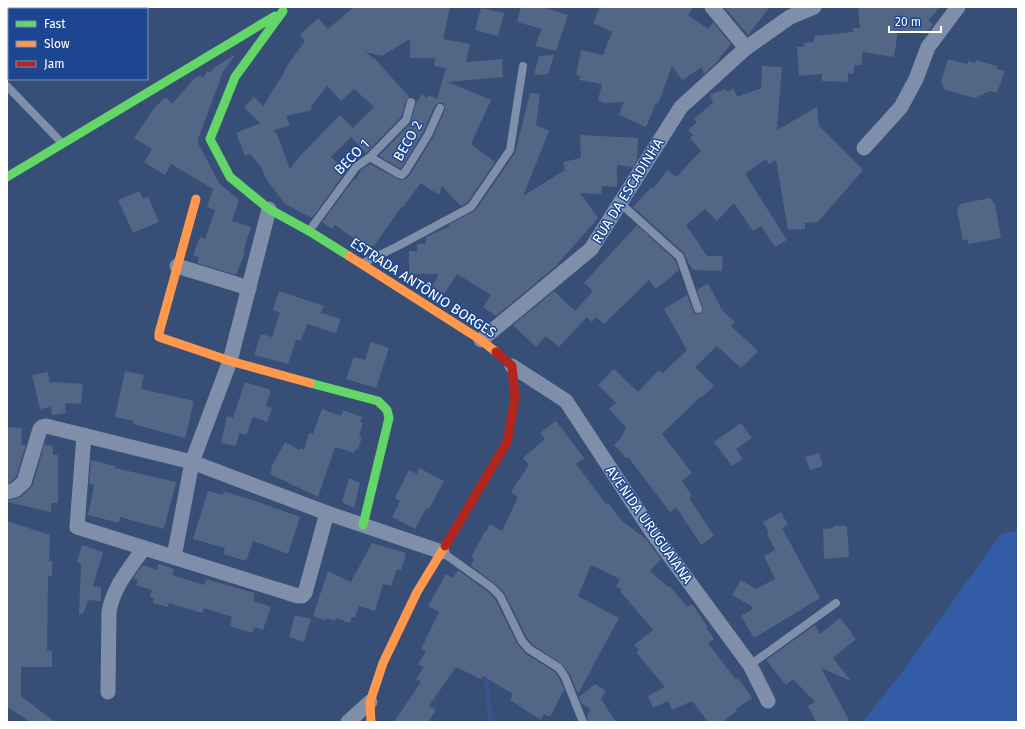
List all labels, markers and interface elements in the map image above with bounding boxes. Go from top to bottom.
legend [8,8,148,80]
scale bar [889,8,941,34]
text: 20 m [895,15,921,29]
text: Fast [44,17,66,31]
text: Slow [44,37,70,51]
text: Jam [44,57,64,71]
street label: BECO 2 [390,118,426,164]
street label: RUA DA ESCADINHA [589,135,667,247]
street label: BECO 1 [331,136,373,178]
street label: ESTRADA ANTÔNIO BORGES [347,234,500,342]
street label: AVENIDA URUGUAIANA [602,463,696,587]

